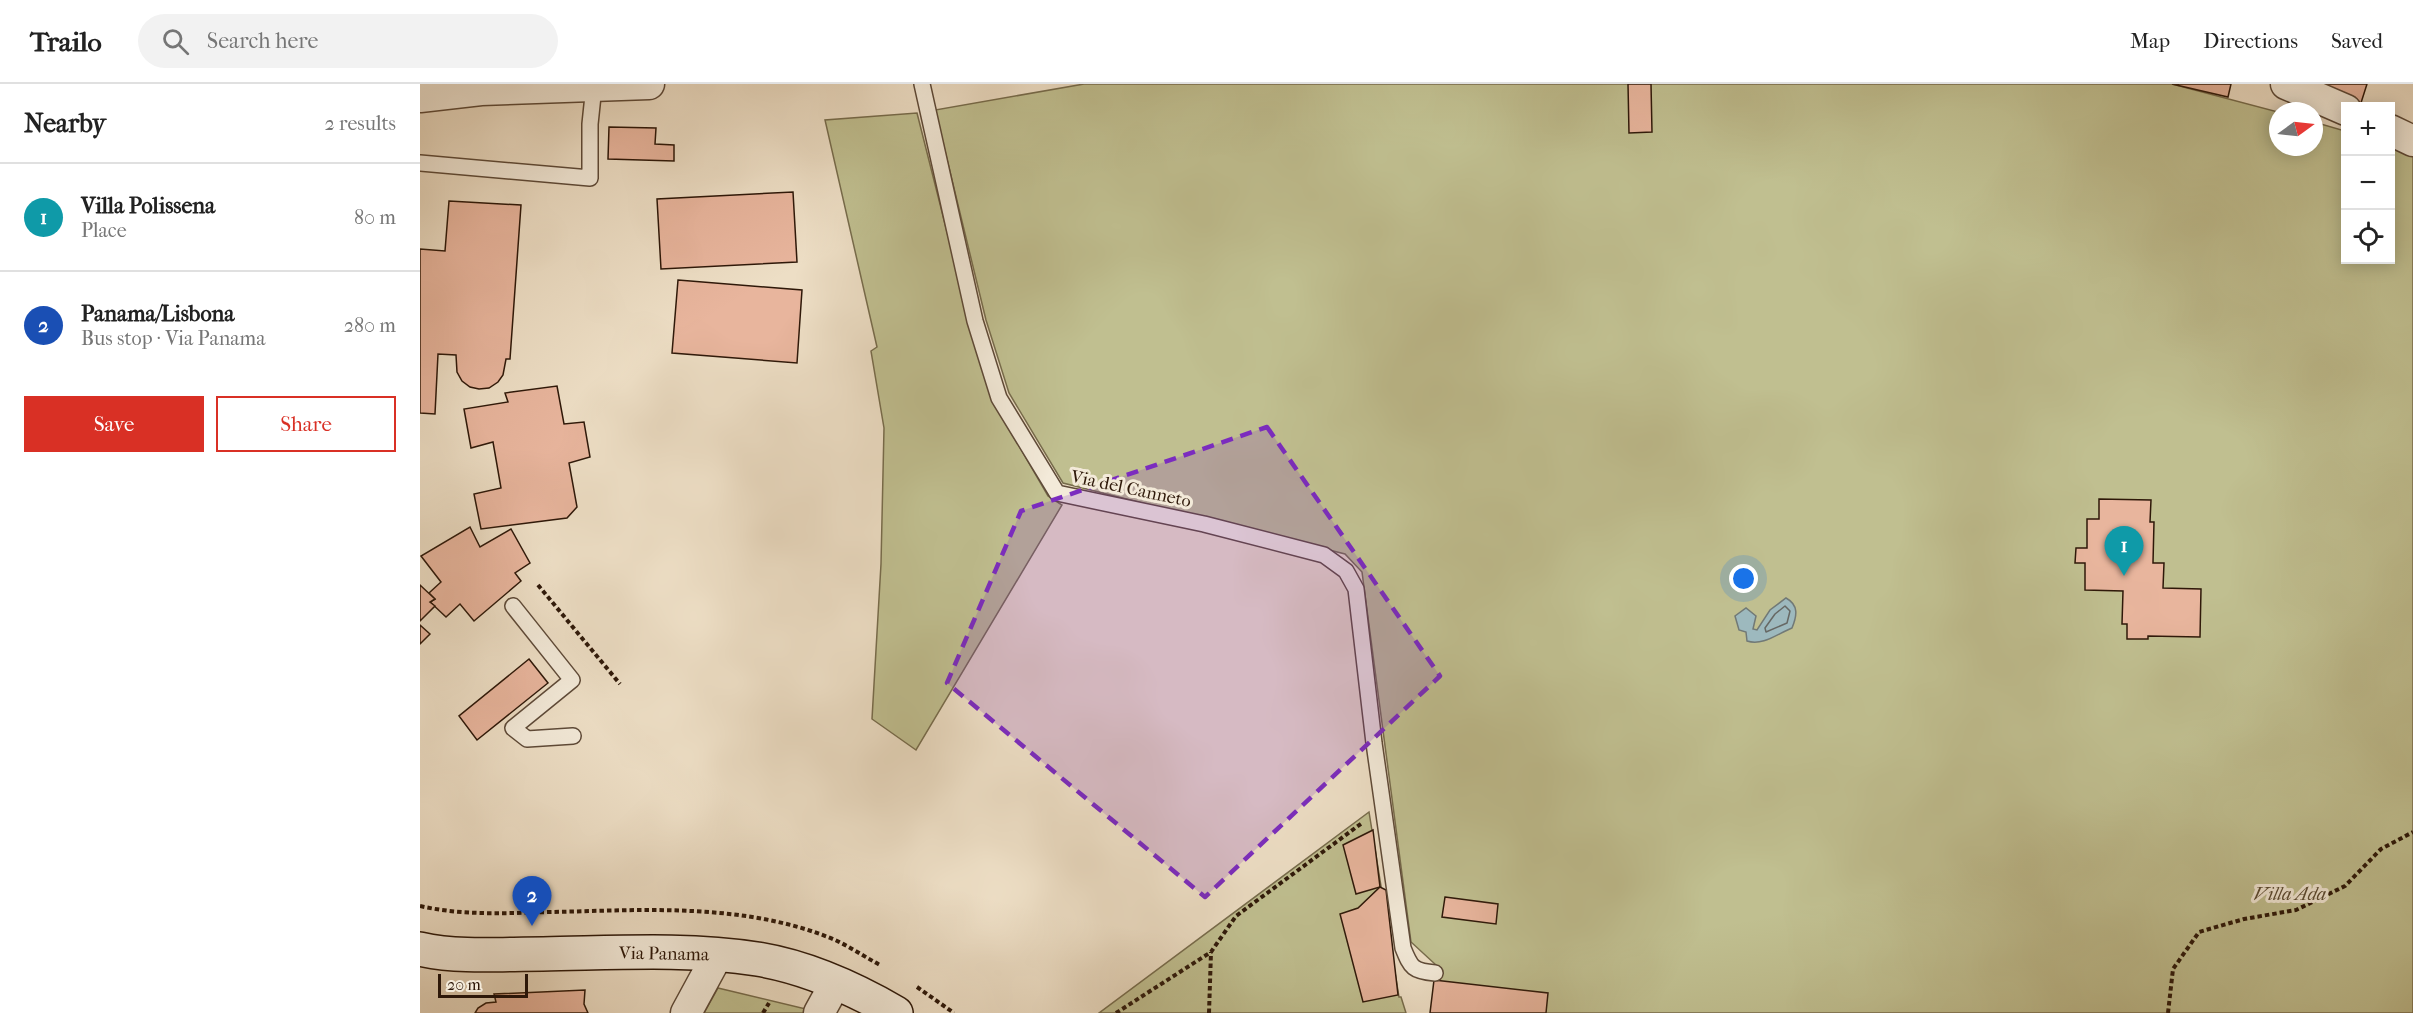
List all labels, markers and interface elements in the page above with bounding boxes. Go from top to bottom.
search box [138,14,558,68]
text: Trailo [30,25,102,58]
icon: search [159,25,192,58]
text: Search here [207,28,318,54]
text: Map [2130,29,2170,53]
text: Directions [2203,29,2298,53]
text: Saved [2331,29,2383,53]
north arrow [2269,102,2323,156]
map controls [2341,102,2395,264]
button: + [2341,102,2395,156]
text: Nearby [24,108,106,139]
text: 2 results [325,112,396,135]
button: − [2341,156,2395,210]
text: Villa Polissena [81,193,215,219]
text: 1 [40,206,47,229]
text: 80 m [354,206,396,229]
button: locate [2341,210,2395,264]
text: Place [81,219,127,242]
text: Panama/Lisbona [81,301,234,327]
text: 2 [38,314,49,337]
text: 280 m [344,314,396,337]
text: Bus stop · Via Panama [81,327,265,350]
button: Save [24,396,204,452]
button: Share [216,396,396,452]
street label: Via del Canneto [1068,466,1193,512]
pin: 1 [2104,526,2144,576]
your location [1729,564,1758,593]
pin: 2 [512,876,552,926]
park label: Villa Ada [2254,884,2326,905]
street label: Via Panama [618,943,710,965]
scale bar [438,971,528,998]
text: 20 m [447,975,481,994]

